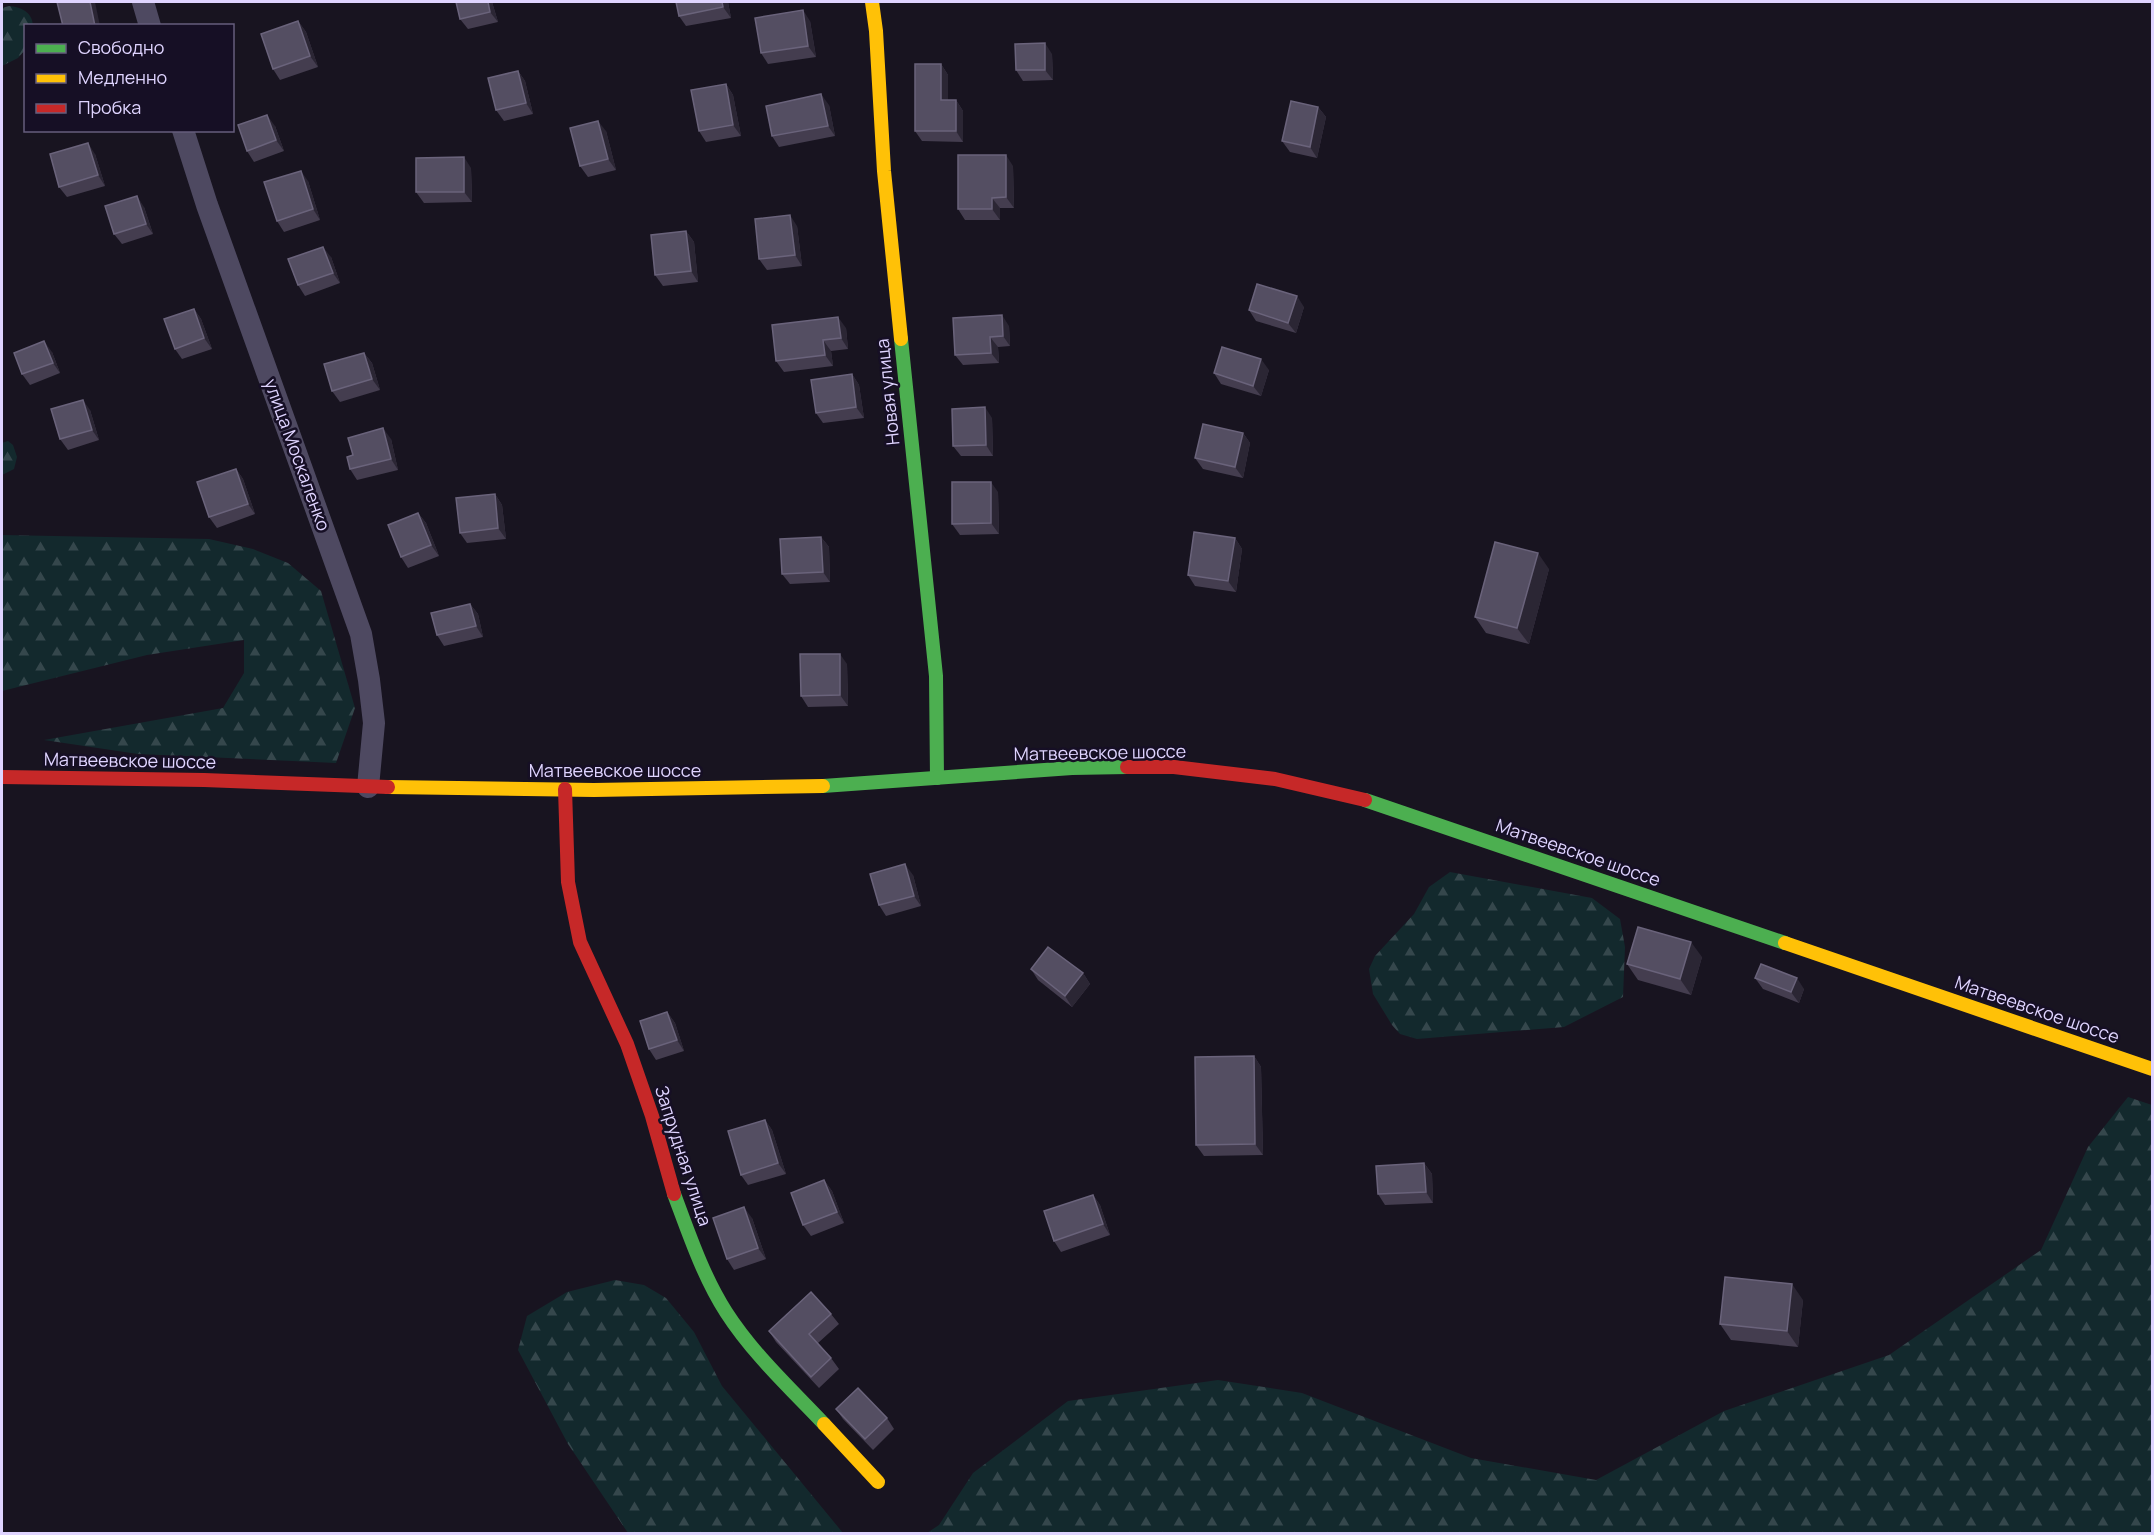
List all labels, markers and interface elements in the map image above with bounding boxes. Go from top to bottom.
legend [24,24,234,132]
text: Свободно [78,35,164,59]
text: Медленно [78,65,167,89]
text: Пробка [78,95,141,119]
street label: Новая улица [869,338,905,447]
street label: улица Москаленко [259,375,337,534]
street label: Матвеевское шоссе [1014,738,1186,766]
street label: Матвеевское шоссе [44,746,216,774]
street label: Матвеевское шоссе [529,758,701,782]
street label: Матвеевское шоссе [1493,813,1664,891]
street label: Матвеевское шоссе [1952,970,2123,1048]
street label: Запрудная улица [650,1082,718,1229]

